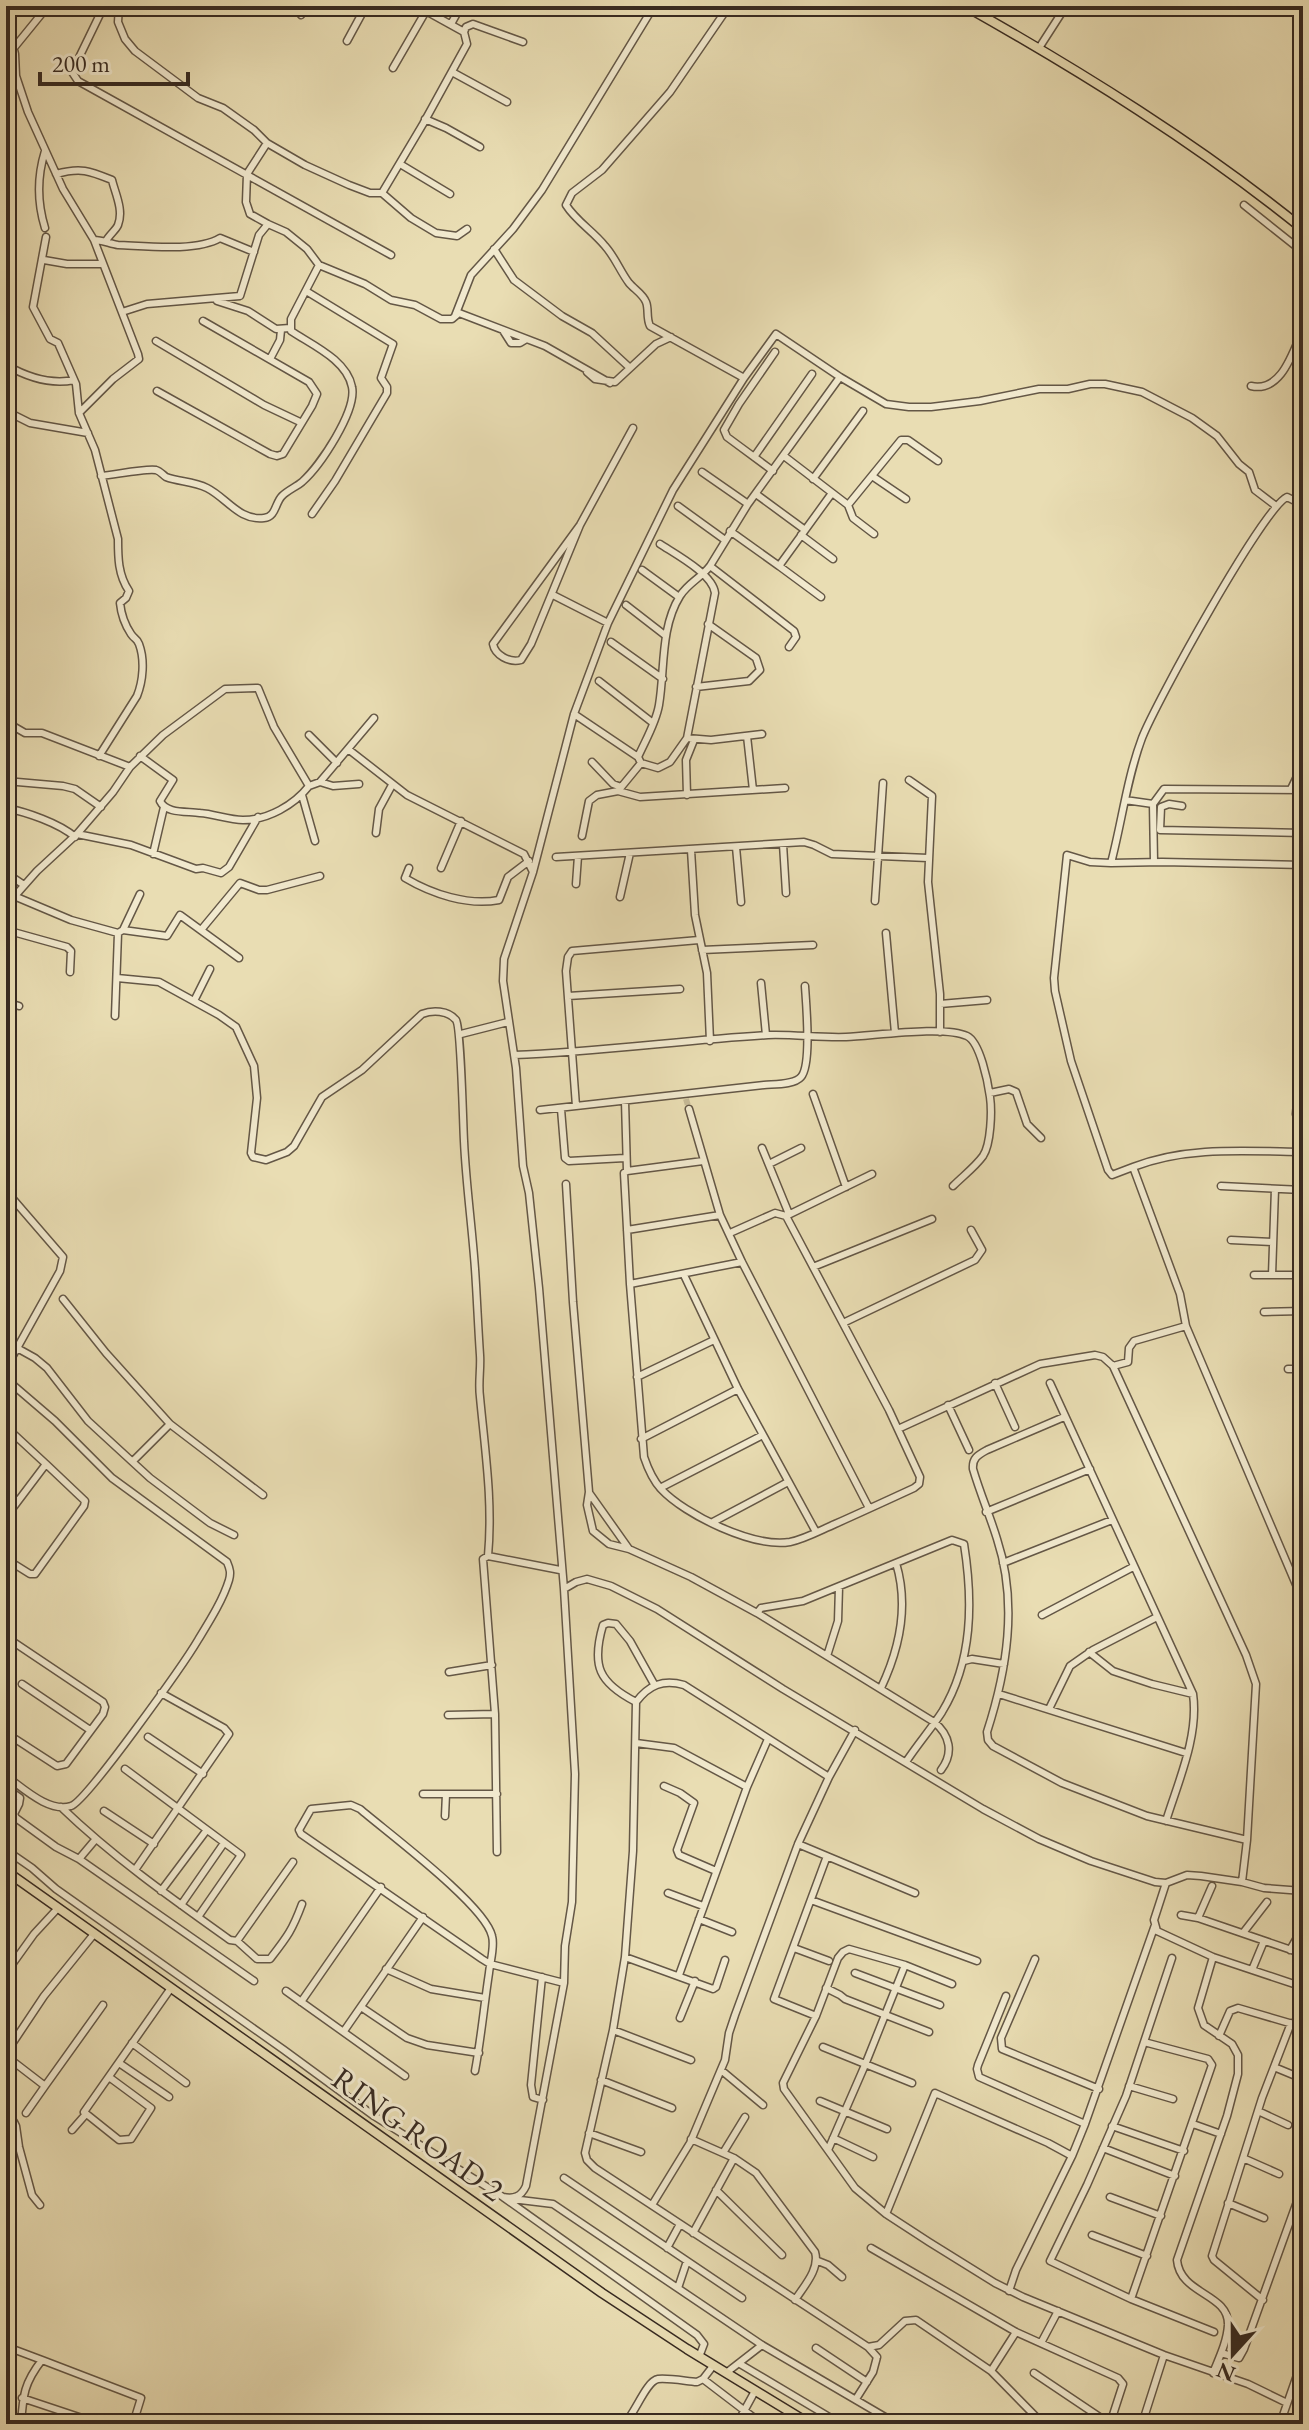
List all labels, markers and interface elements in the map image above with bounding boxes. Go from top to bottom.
scale bar [40,36,188,86]
text: 200 m [52,48,110,79]
street label: RING ROAD 2 [324,2057,513,2211]
north arrow [1193,2314,1273,2394]
text: N [1212,2355,1240,2389]

